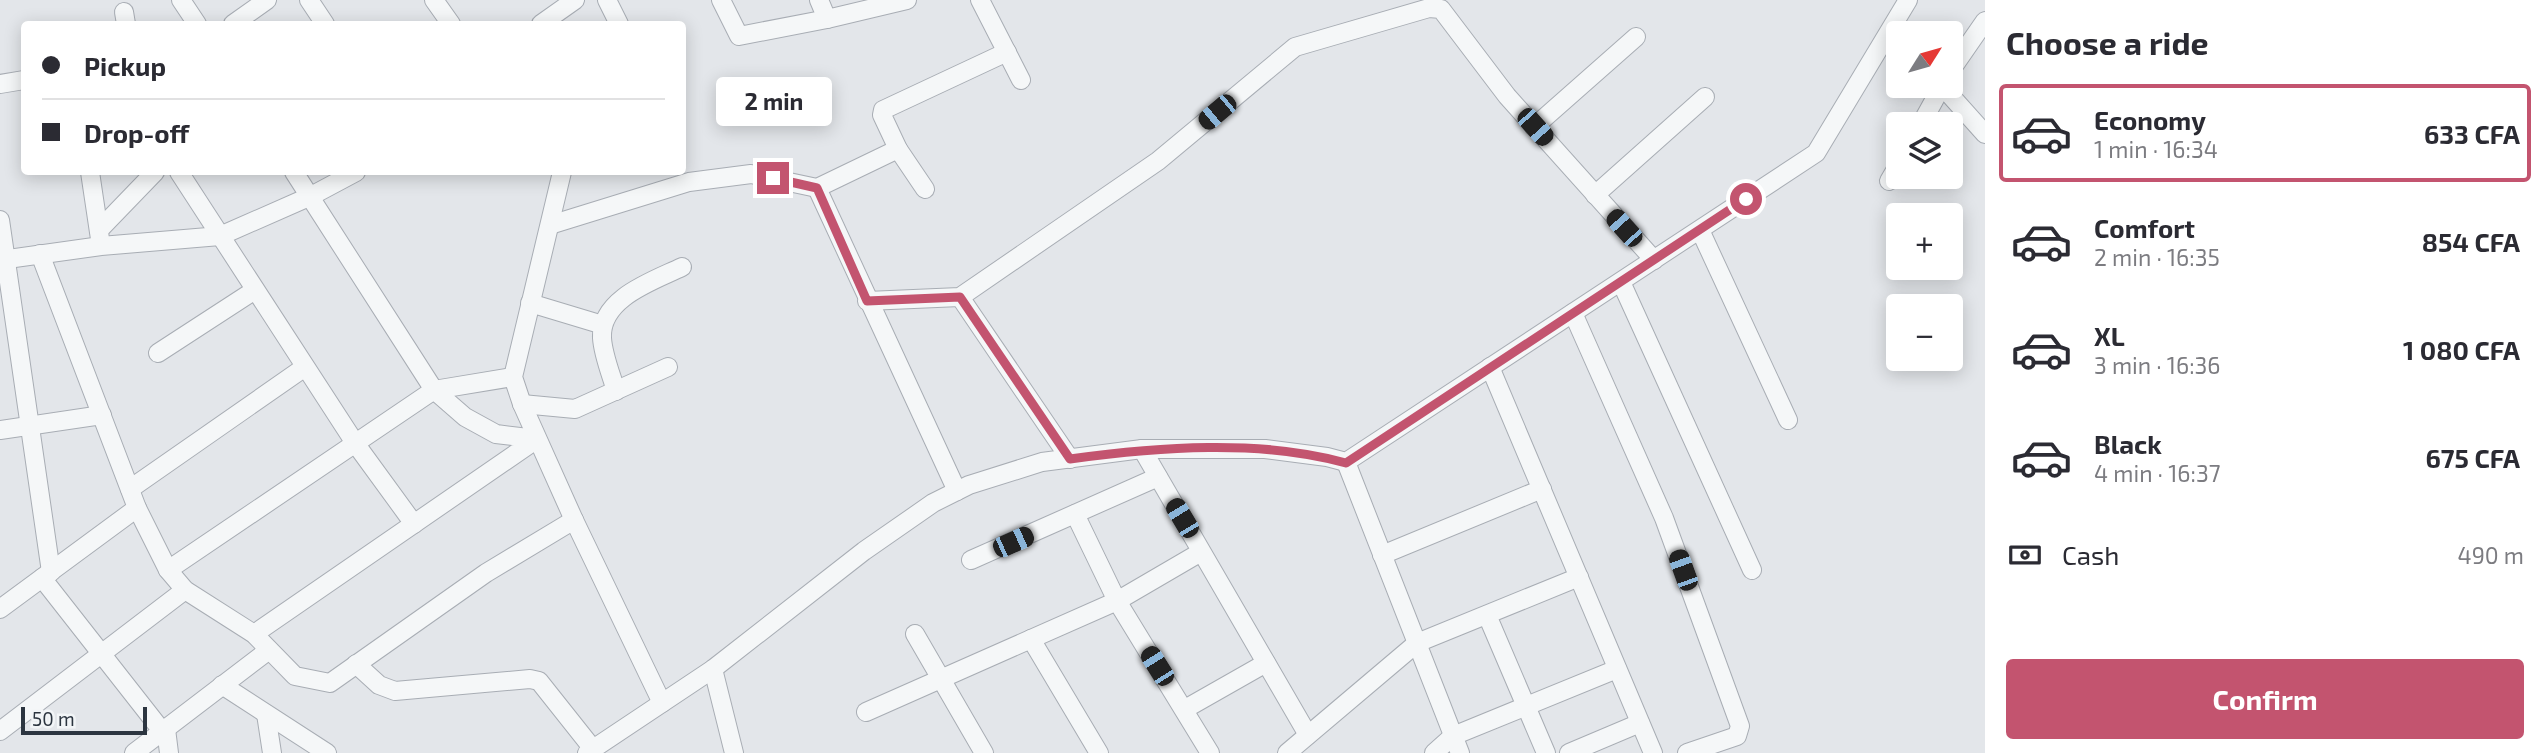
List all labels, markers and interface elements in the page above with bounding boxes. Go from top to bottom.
north arrow [1886,21,1964,98]
map controls [1886,21,1963,371]
text: Choose a ride [2006,23,2209,61]
text: Pickup [84,50,166,81]
callout: 2 min [715,76,831,125]
text: 2 min [745,87,803,115]
car [1195,90,1240,134]
icon: car [2010,102,2073,165]
car [1514,104,1557,150]
text: Economy [2094,104,2206,135]
button: layers [1886,112,1963,189]
text: Drop-off [84,117,189,148]
text: 633 CFA [2424,118,2520,149]
text: 1 min · 16:34 [2094,135,2218,163]
route end [757,162,789,194]
route start [1730,183,1762,215]
button: + [1886,203,1963,280]
car [1603,205,1646,251]
icon: car [2010,210,2073,273]
text: Comfort [2094,212,2195,243]
text: 854 CFA [2422,226,2520,257]
text: 2 min · 16:35 [2094,243,2220,271]
button: − [1886,294,1963,371]
icon: car [2010,318,2073,381]
text: XL [2094,320,2125,351]
text: 1 080 CFA [2403,334,2520,365]
text: 3 min · 16:36 [2094,351,2221,379]
icon: car [2010,426,2073,489]
text: Black [2094,428,2162,459]
text: 675 CFA [2425,442,2520,473]
text: 4 min · 16:37 [2094,459,2220,487]
car [1163,495,1202,541]
car [990,524,1037,560]
icon: cash [2006,536,2044,574]
text: Cash [2062,539,2119,570]
text: 490 m [2458,541,2524,569]
car [1666,547,1701,593]
car [1137,643,1178,689]
button: Confirm [2006,659,2524,739]
scale bar [21,704,147,736]
text: 50 m [32,707,75,730]

